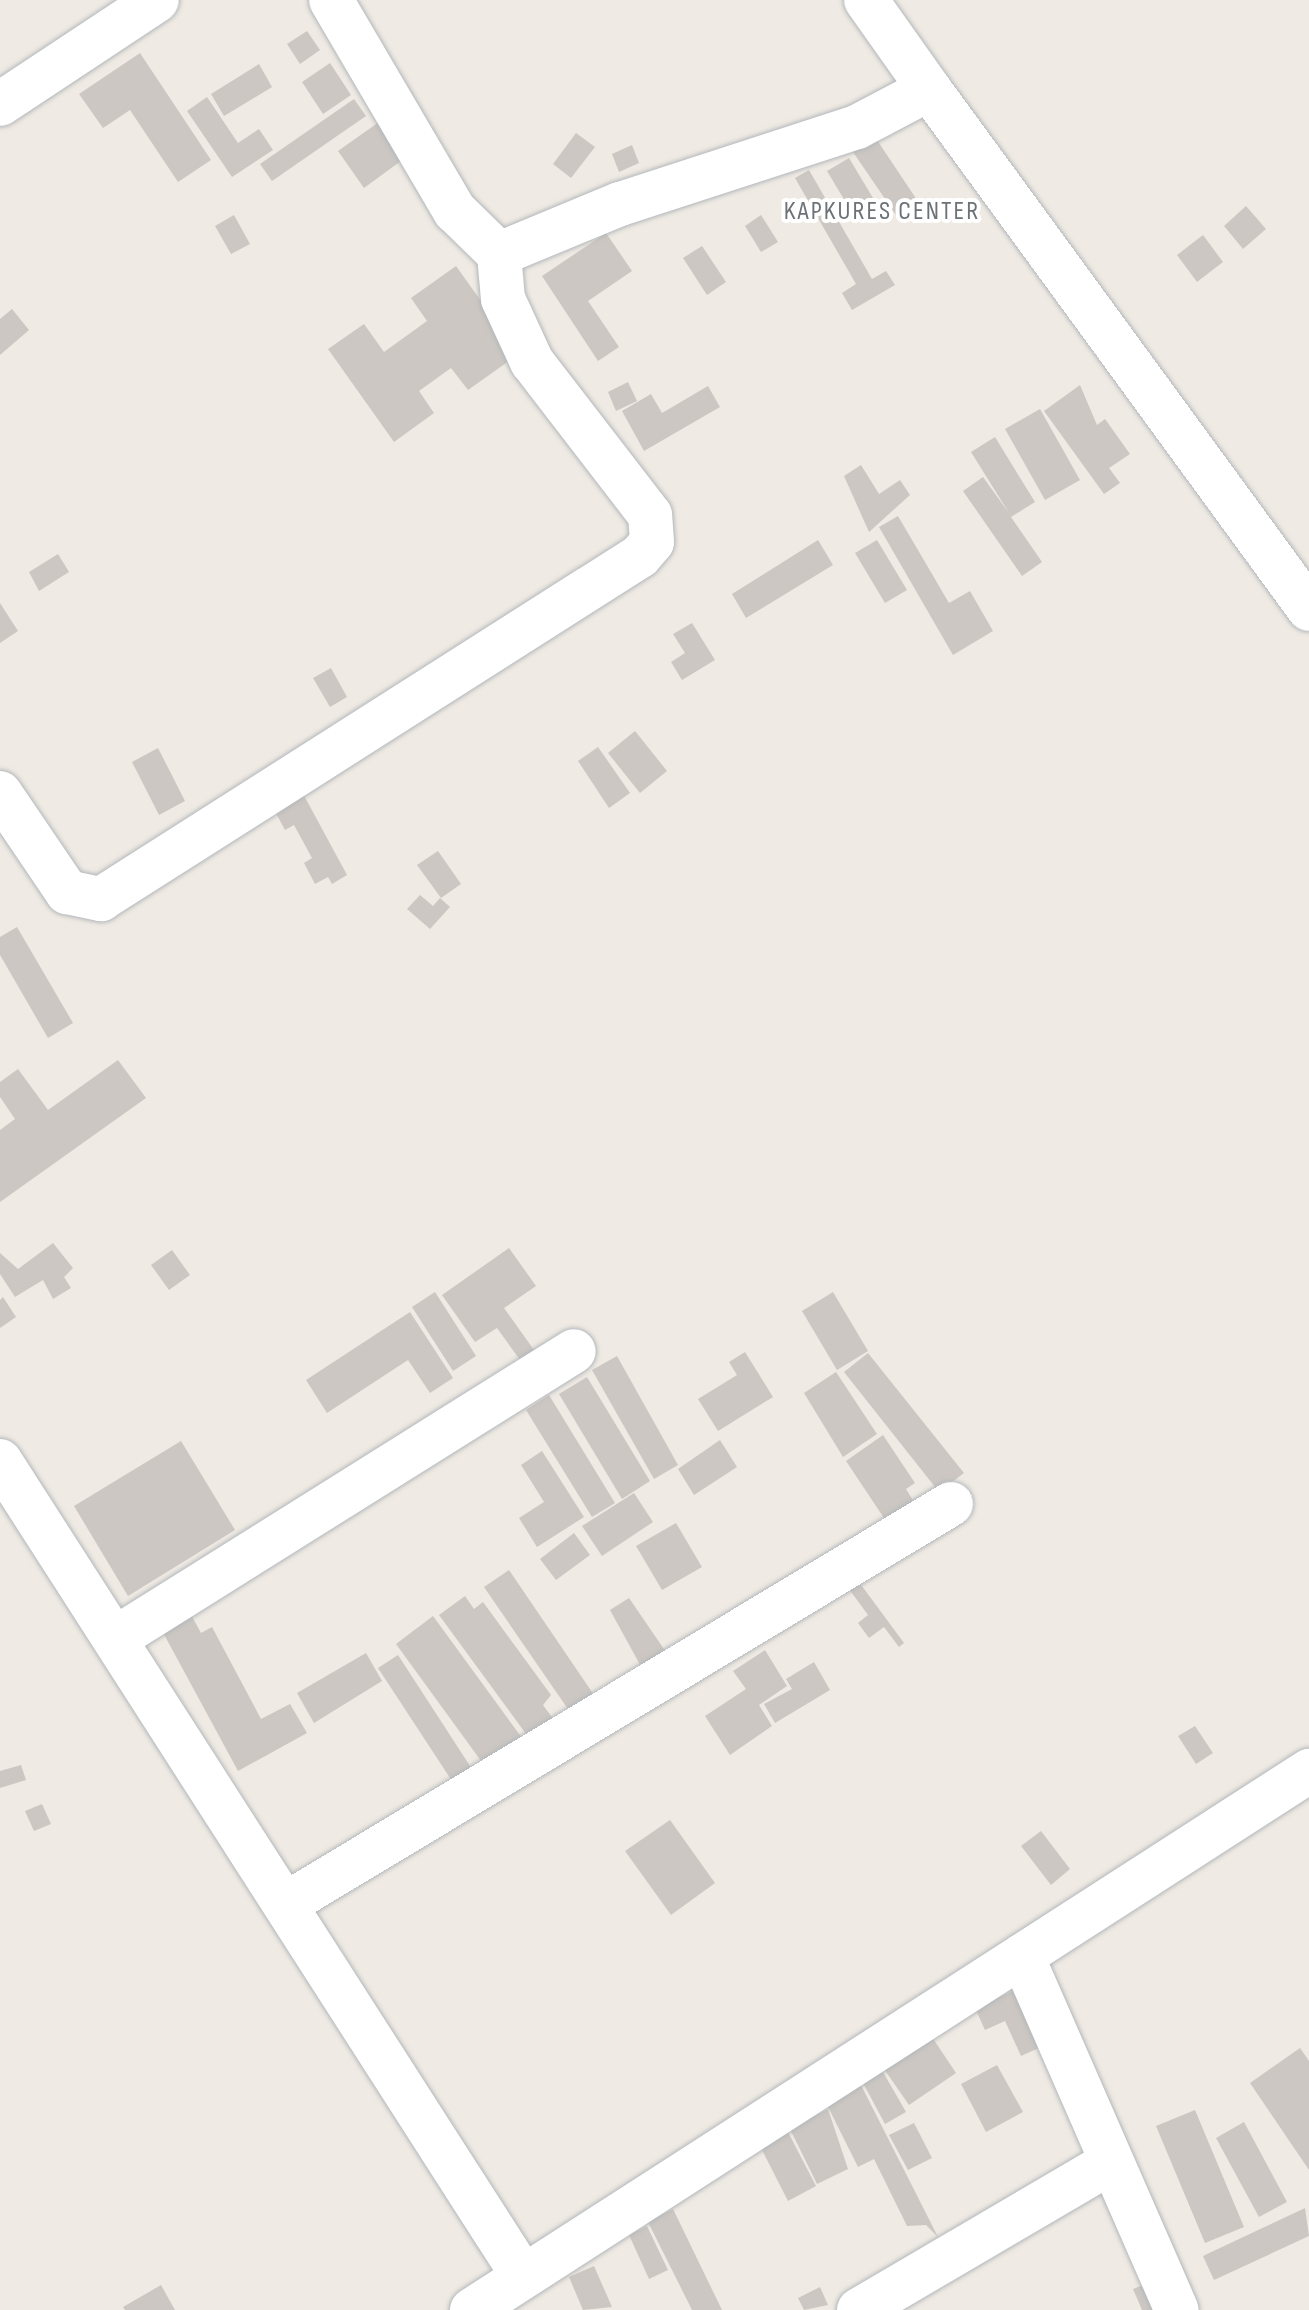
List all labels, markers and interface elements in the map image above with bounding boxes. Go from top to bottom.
district label: KAPKURES CENTER [784,196,980,228]

